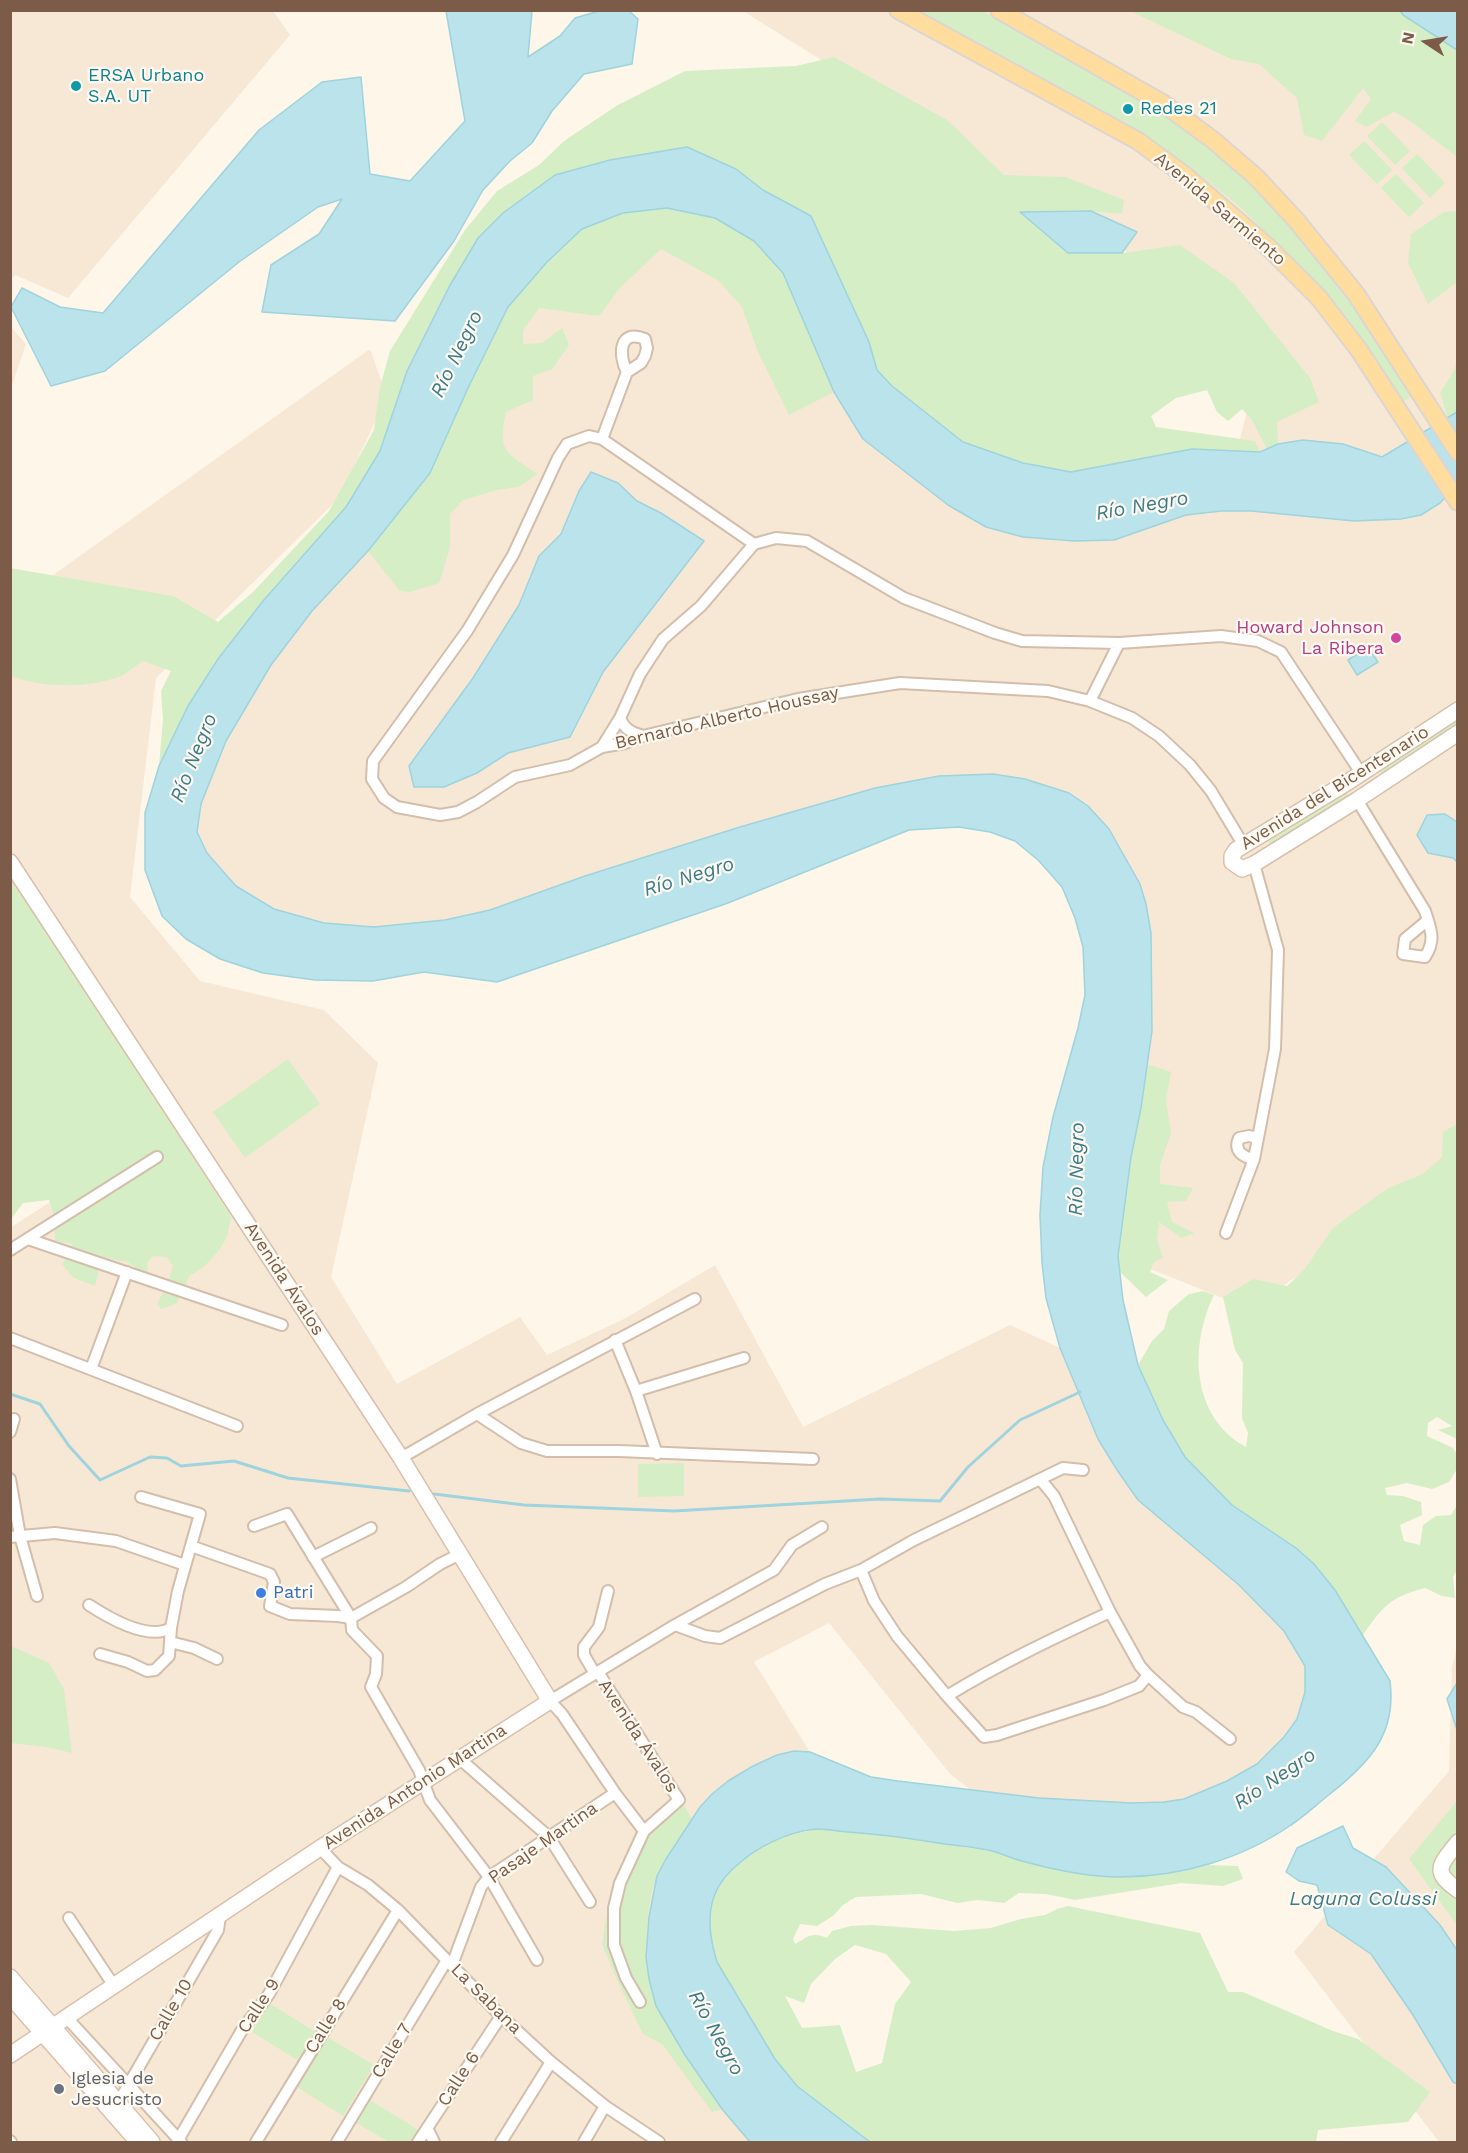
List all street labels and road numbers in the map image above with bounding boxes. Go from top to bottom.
street label: Avenida Sarmiento [1150,148,1290,270]
street label: Bernardo Alberto Houssay [613,682,841,754]
street label: Avenida del Bicentenario [1237,721,1433,855]
street label: Avenida Ávalos [239,1218,329,1340]
street label: Avenida Ávalos [593,1675,683,1797]
street label: Avenida Antonio Martina [319,1720,511,1854]
street label: Pasaje Martina [484,1797,602,1889]
street label: La Sabana [446,1959,526,2039]
street label: Calle 9 [233,1974,285,2038]
street label: Calle 10 [145,1975,197,2045]
street label: Calle 8 [301,1994,351,2058]
street label: Calle 7 [367,2020,417,2082]
street label: Calle 6 [433,2048,485,2110]

